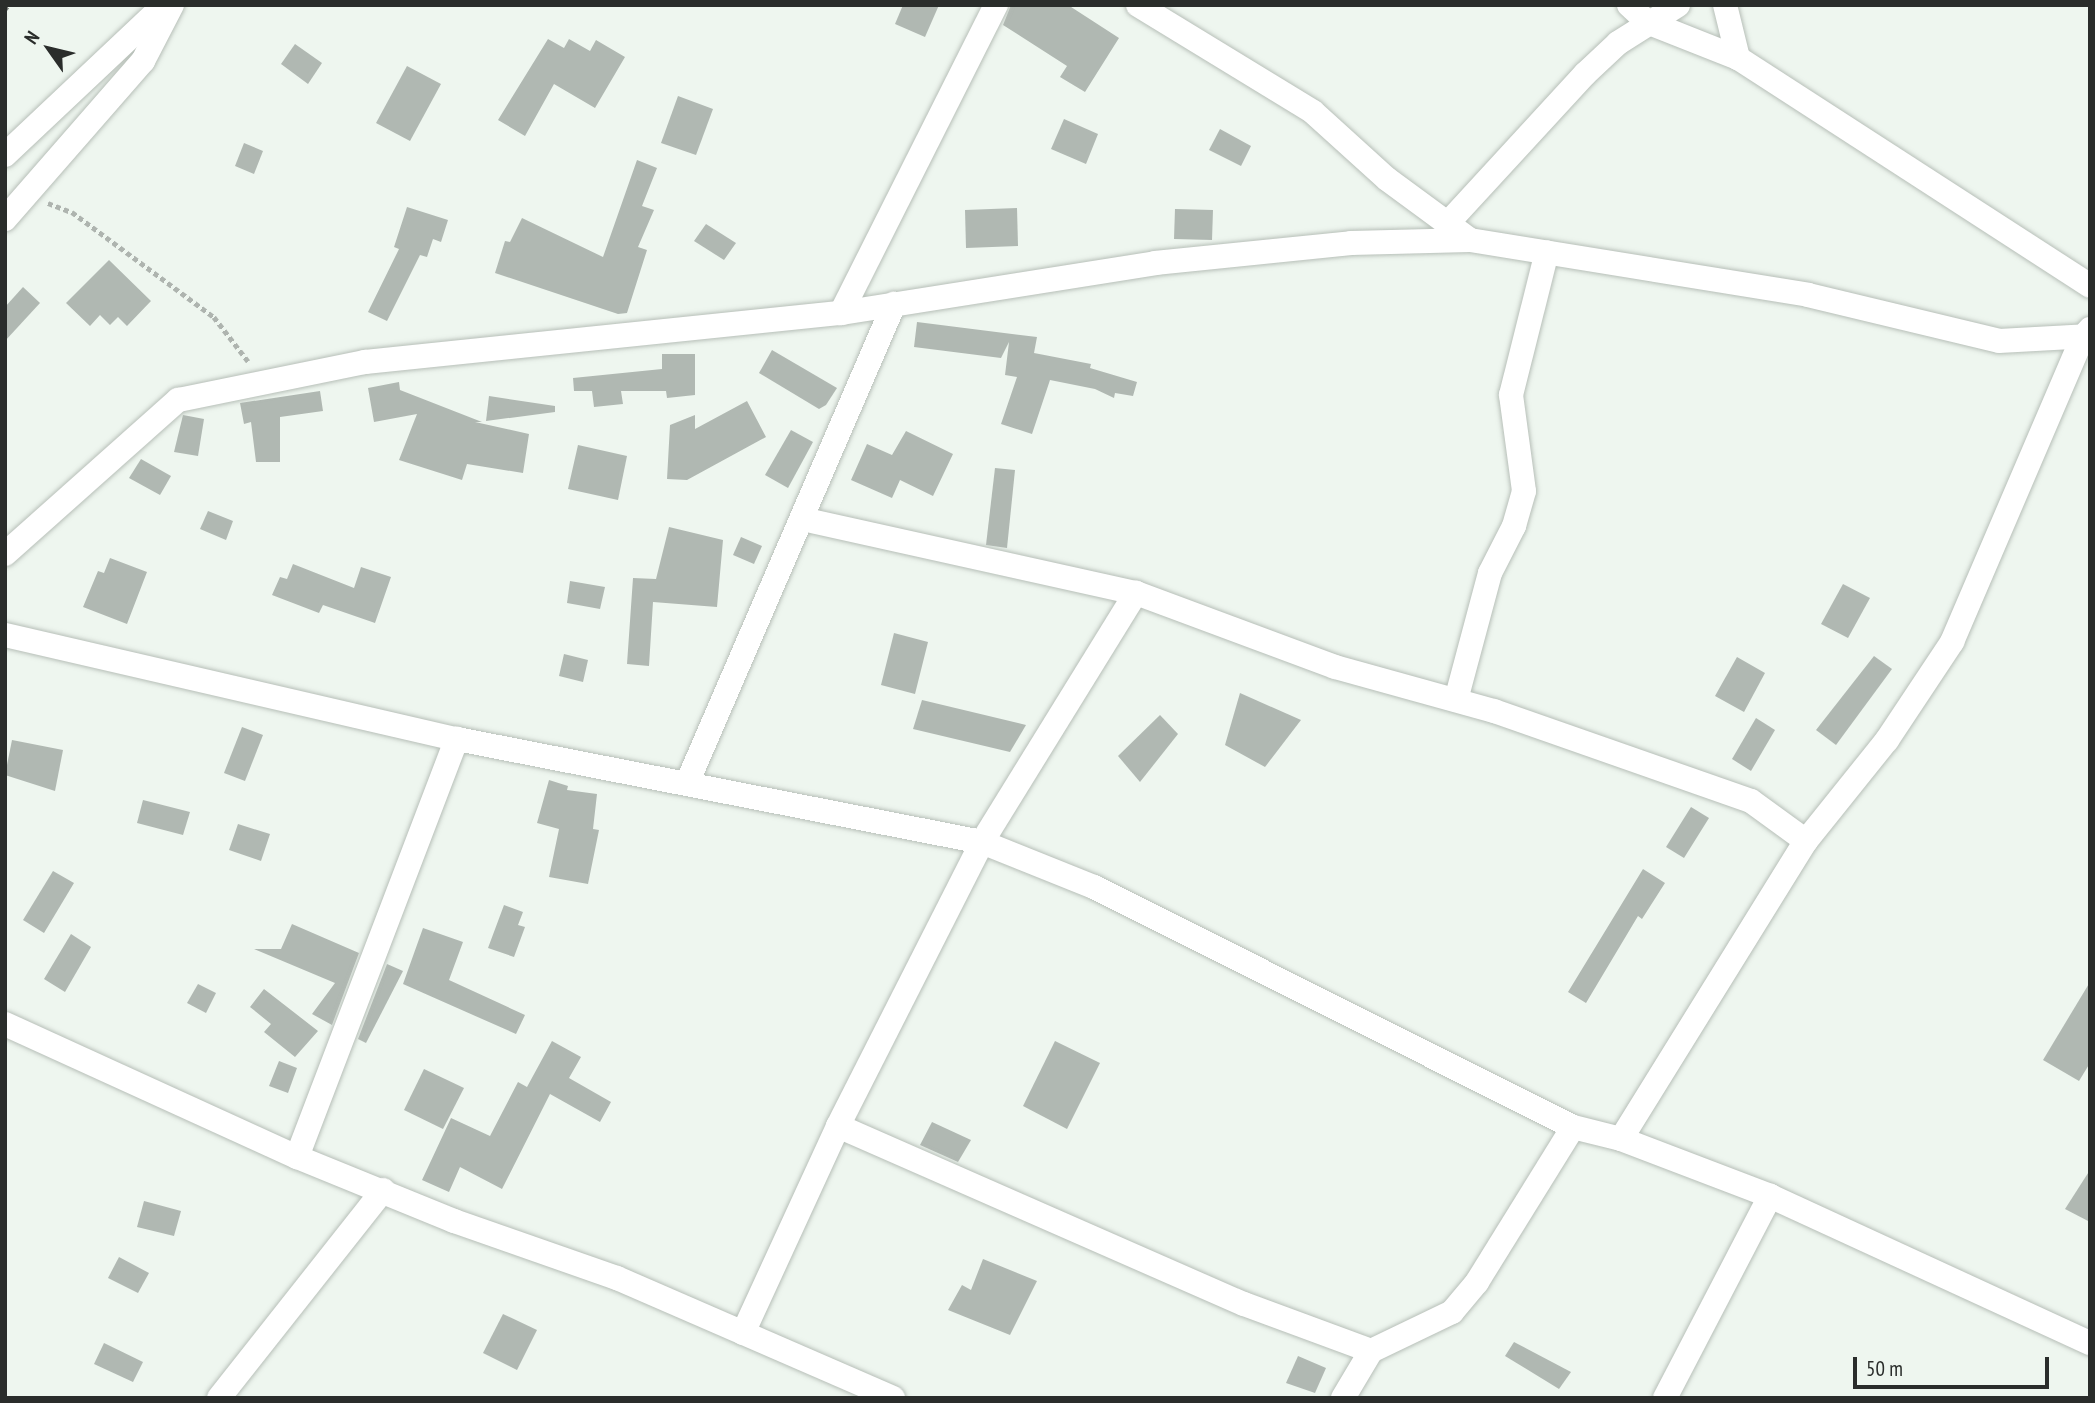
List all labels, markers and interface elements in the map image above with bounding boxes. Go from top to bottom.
north arrow [14,14,84,84]
text: N [19,26,44,48]
scale bar [1857,1344,2053,1388]
text: 50 m [1866,1355,1903,1382]

